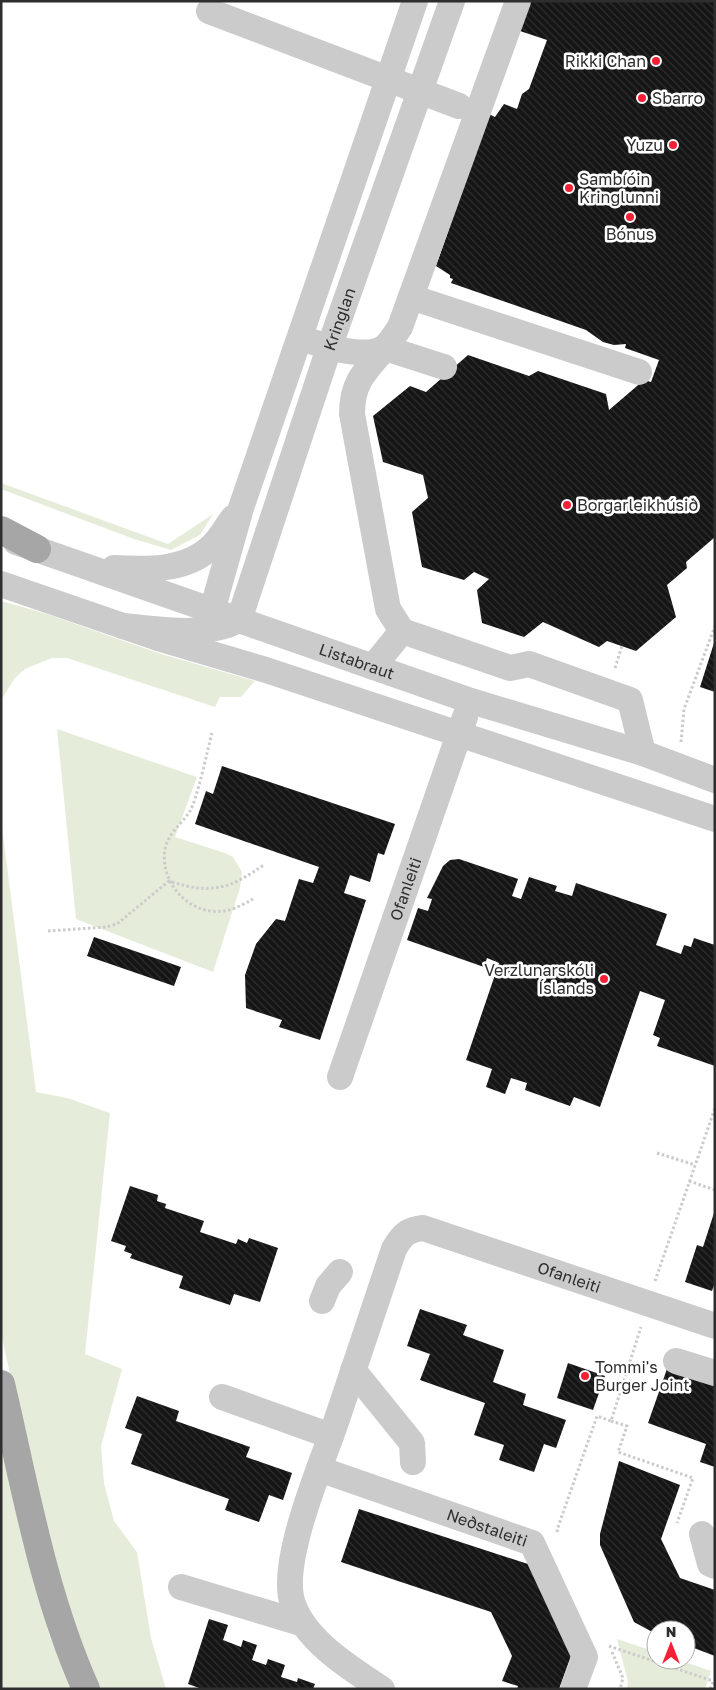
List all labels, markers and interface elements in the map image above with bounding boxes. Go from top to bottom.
place label: Rikki Chan [565,51,646,71]
marker: Rikki Chan [650,55,662,67]
place label: Sbarro [652,88,703,108]
marker: Sbarro [636,92,648,104]
place label: Yuzu [626,135,663,155]
marker: Yuzu [667,139,679,151]
place label: Sambíóin Kringlunni [579,169,659,207]
marker: Sambíóin Kringlunni [563,182,575,194]
marker: Bónus [624,211,636,223]
place label: Bónus [606,224,654,244]
street label: Kringlan [319,285,360,353]
place label: Borgarleikhúsið [577,495,698,515]
marker: Borgarleikhúsið [561,499,573,511]
street label: Listabraut [316,639,397,683]
street label: Ofanleiti [385,855,425,923]
place label: Verzlunarskóli Íslands [484,960,594,998]
marker: Verzlunarskóli Íslands [598,973,610,985]
street label: Ofanleiti [535,1257,603,1297]
place label: Tommi's Burger Joint [595,1357,690,1395]
marker: Tommi's Burger Joint [579,1370,591,1382]
street label: Neðstaleiti [444,1504,530,1551]
north arrow [646,1620,696,1670]
text: N [666,1623,676,1640]

